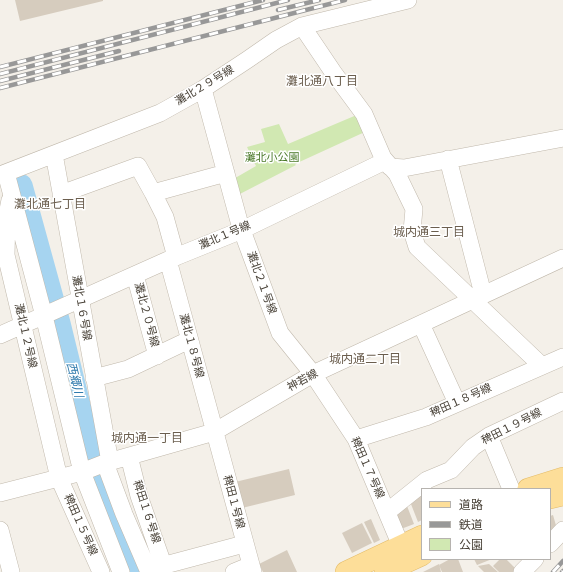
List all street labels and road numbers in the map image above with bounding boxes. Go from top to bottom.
street label: 灘北２９号線 [173,63,237,109]
street label: 灘北１号線 [197,219,253,253]
street label: 灘北２１号線 [244,250,278,316]
street label: 灘北１６号線 [69,274,93,342]
street label: 灘北２０号線 [131,281,161,349]
street label: 灘北１２号線 [11,302,39,370]
street label: 灘北１８号線 [176,312,206,380]
street label: 神若線 [285,367,321,395]
street label: 稗田１８号線 [428,382,494,420]
street label: 稗田１９号線 [480,406,544,448]
street label: 稗田１７号線 [348,435,386,501]
street label: 稗田１号線 [220,474,246,530]
street label: 稗田１６号線 [130,479,162,545]
street label: 稗田１５号線 [61,492,99,558]

